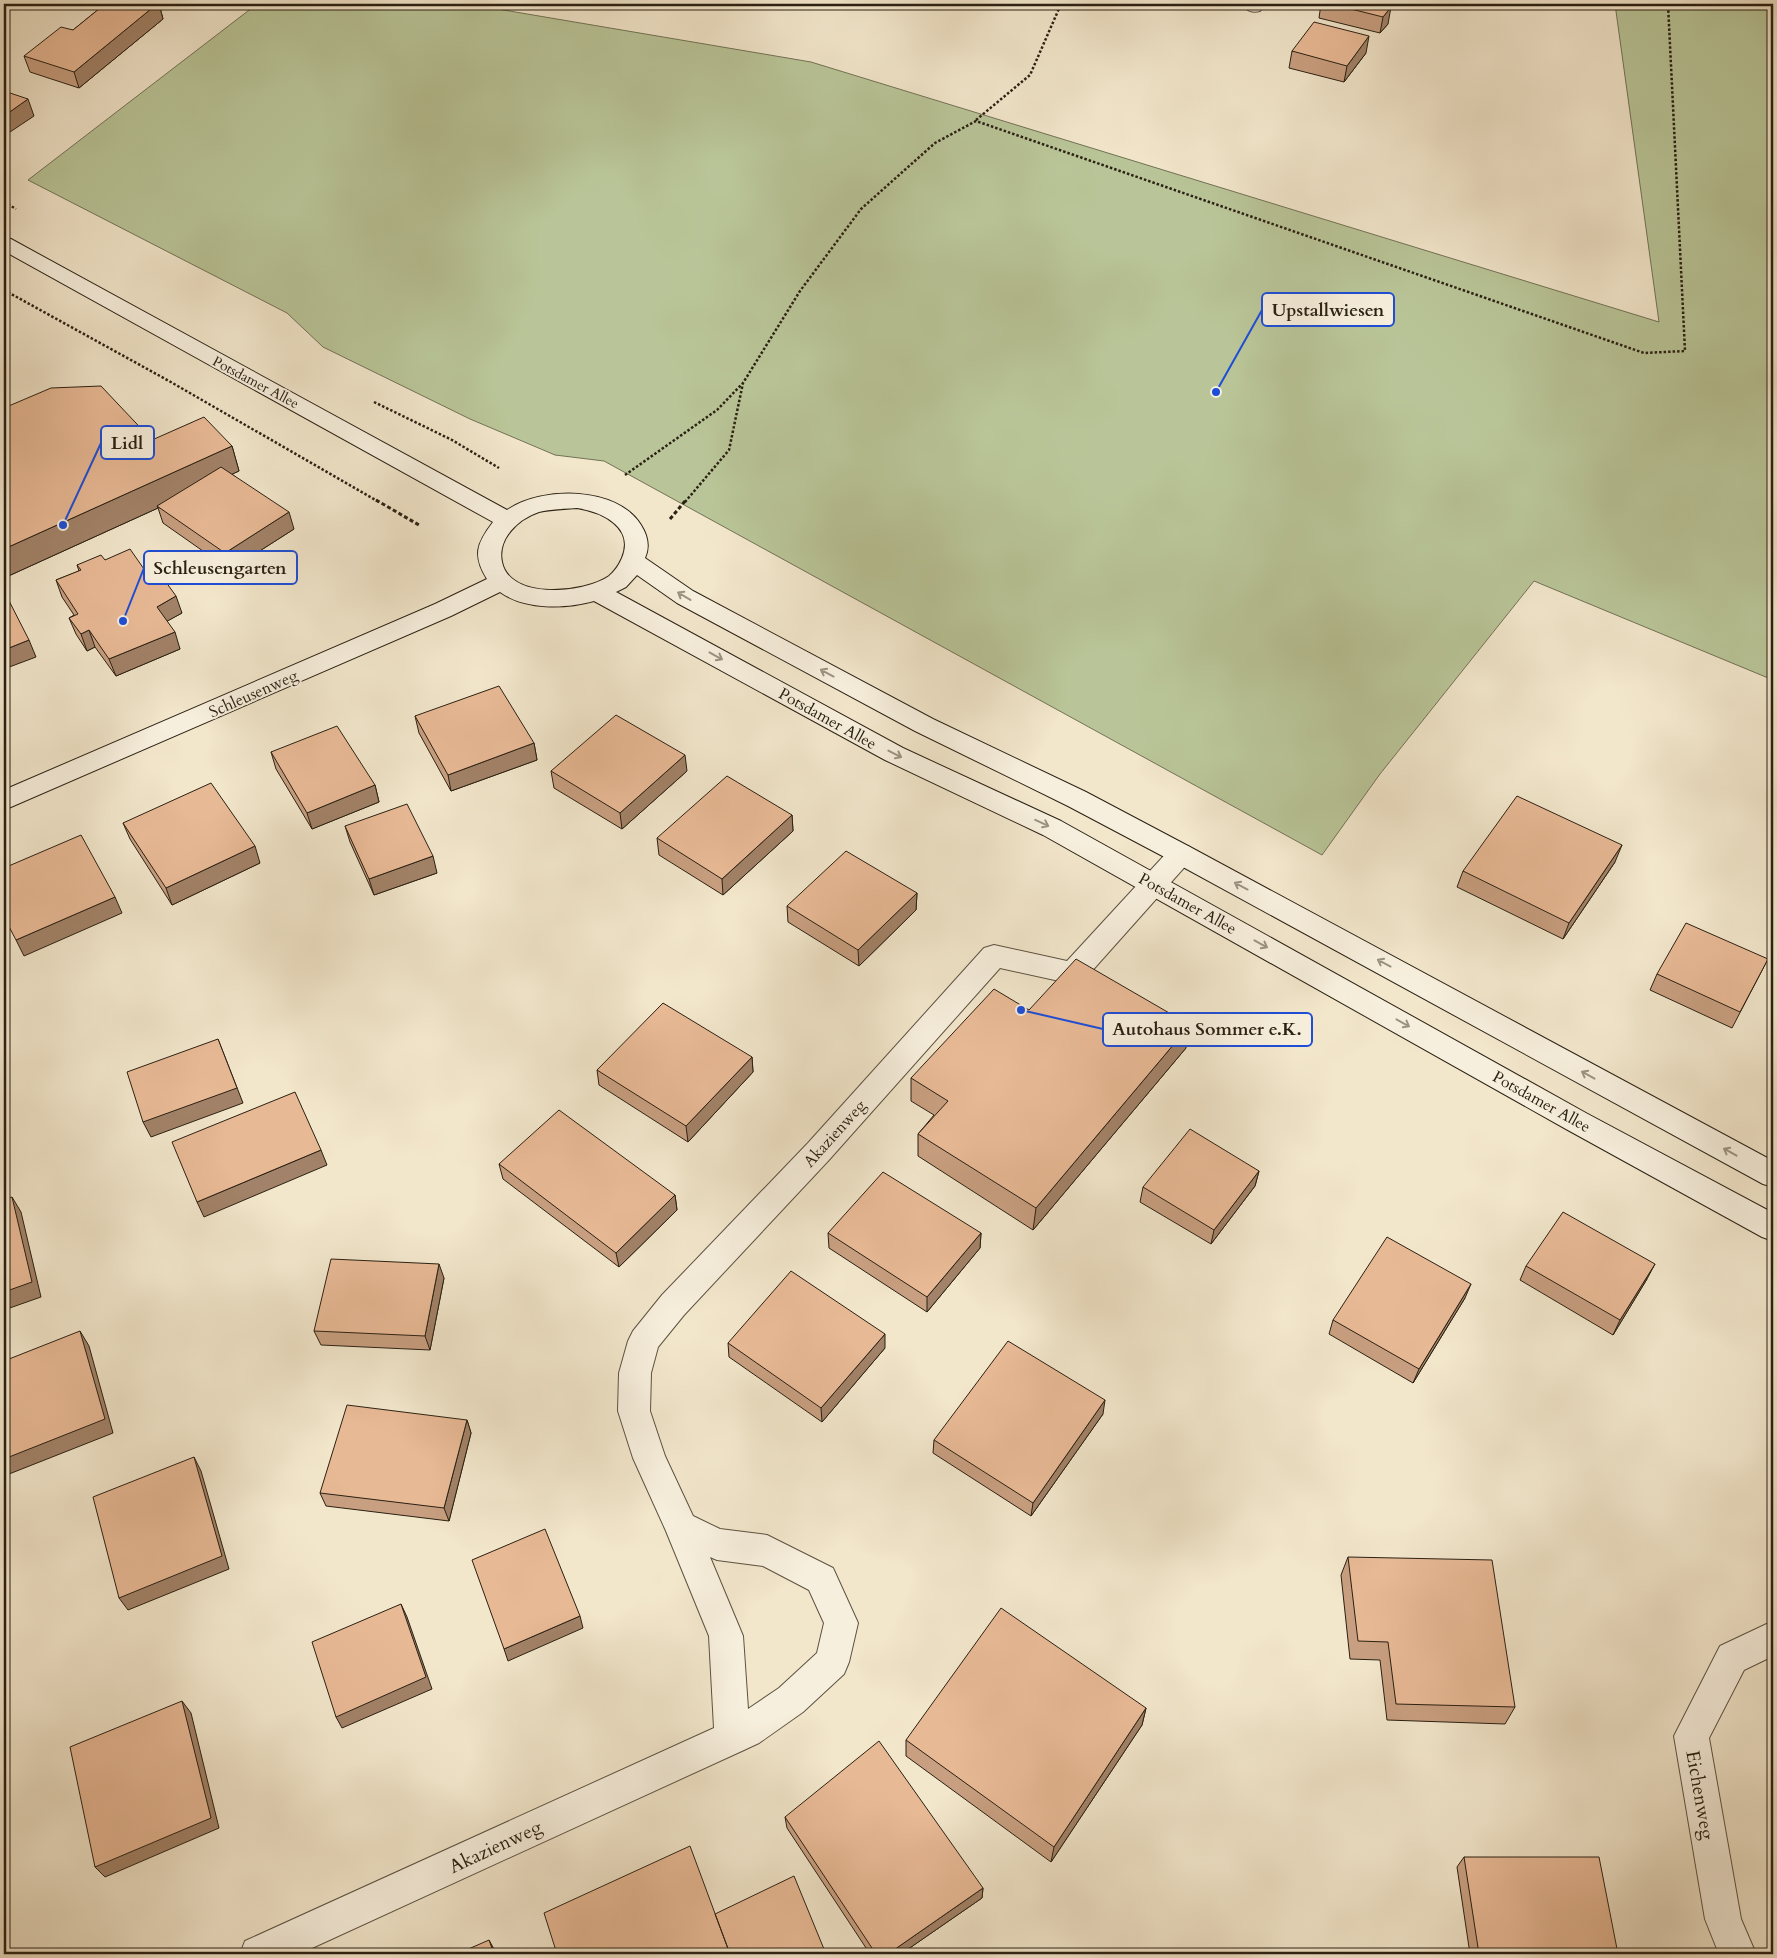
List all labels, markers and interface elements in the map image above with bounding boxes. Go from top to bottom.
callout: Upstallwiesen [1262,293,1394,326]
text: Upstallwiesen [1272,298,1385,323]
street label: Potsdamer Allee [209,352,302,413]
callout: Lidl [101,426,154,459]
text: Lidl [111,431,143,456]
callout: Schleusengarten [144,551,297,584]
text: Schleusengarten [153,556,287,581]
one-way arrow [678,590,692,600]
one-way arrow [709,651,724,661]
street label: Schleusenweg [206,665,301,723]
one-way arrow [820,668,835,678]
street label: Potsdamer Allee [775,683,880,755]
one-way arrow [887,750,902,759]
one-way arrow [1034,819,1049,829]
street label: Potsdamer Allee [1135,868,1240,940]
one-way arrow [1233,881,1248,891]
one-way arrow [1253,940,1268,949]
one-way arrow [1376,958,1391,968]
callout: Autohaus Sommer e.K. [1103,1013,1312,1046]
text: Autohaus Sommer e.K. [1112,1017,1302,1042]
one-way arrow [1395,1019,1409,1029]
street label: Potsdamer Allee [1489,1066,1594,1138]
one-way arrow [1581,1069,1595,1079]
street label: Akazienweg [798,1095,871,1172]
one-way arrow [1723,1147,1738,1157]
street label: Eichenweg [1679,1749,1721,1842]
street label: Akazienweg [445,1814,546,1880]

